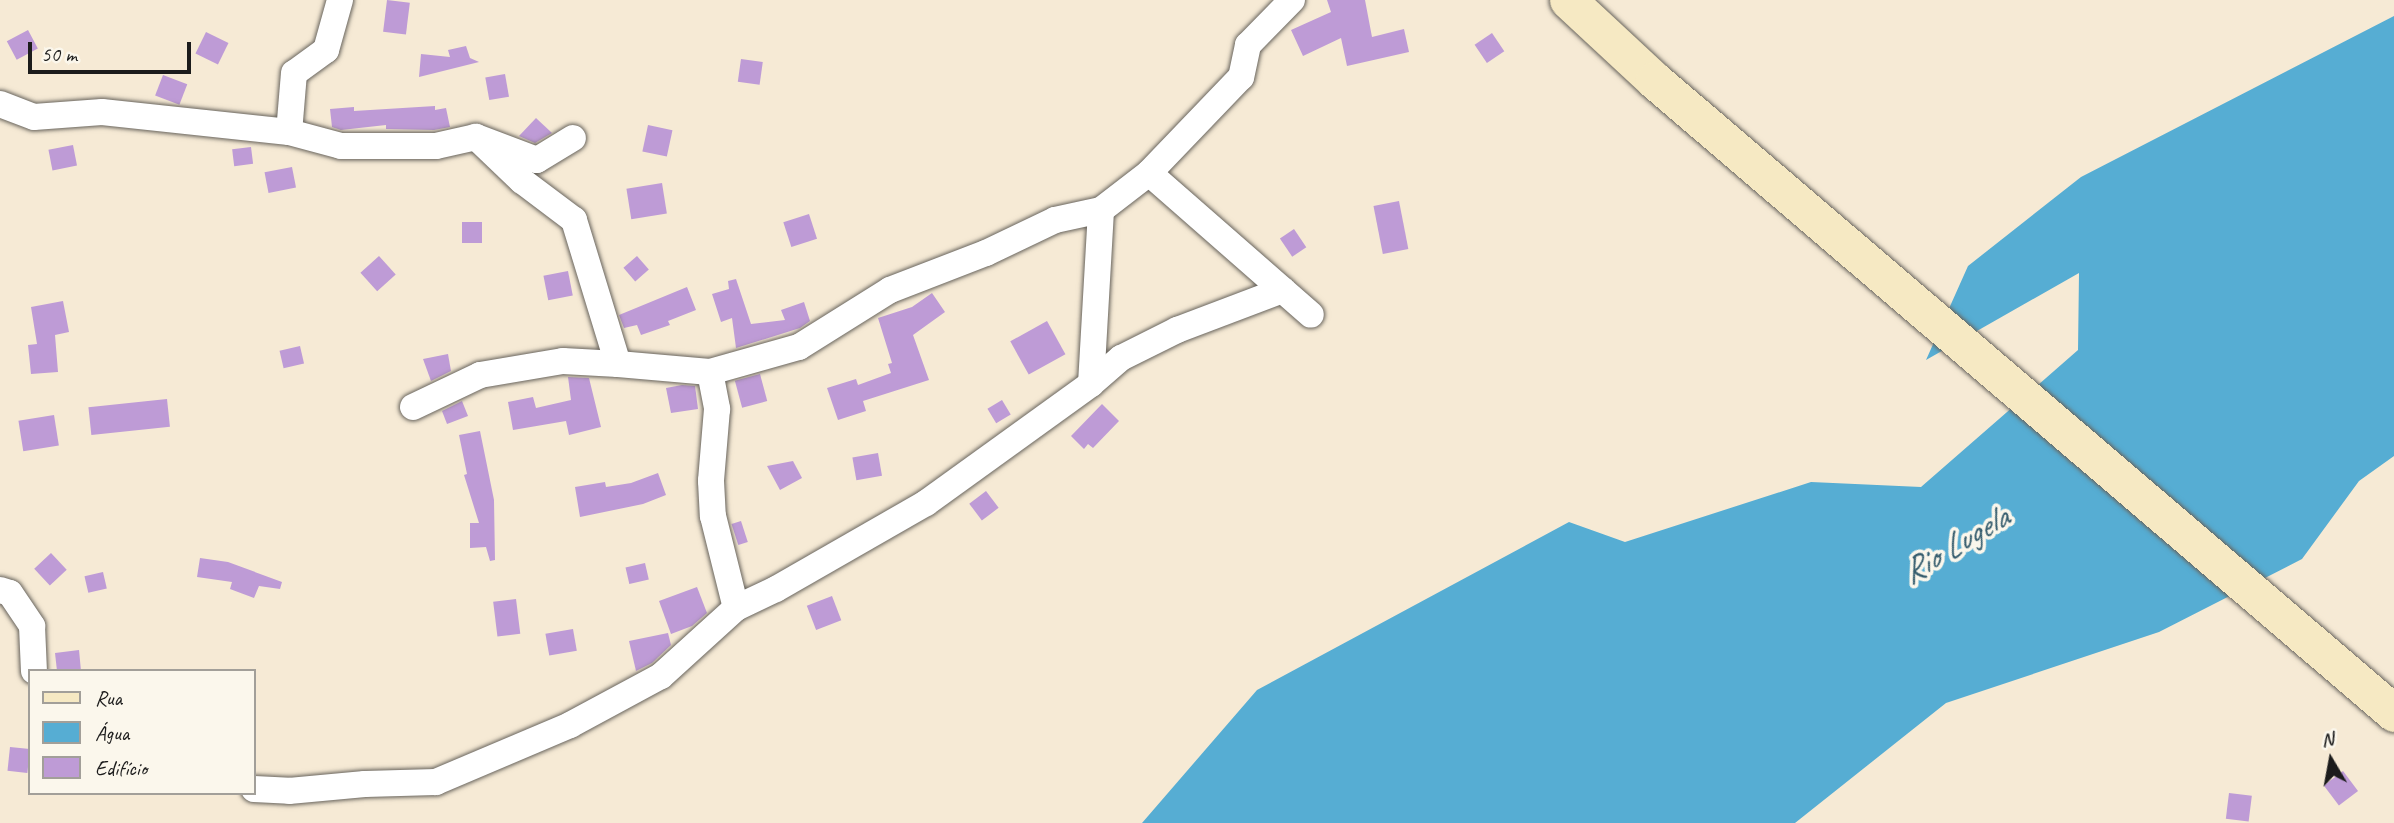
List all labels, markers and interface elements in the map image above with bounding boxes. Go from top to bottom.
scale bar [32,28,194,72]
text: 50 m [41,41,77,67]
water label: Rio Lugela [1894,497,2016,593]
legend [28,669,256,795]
text: Rua [95,685,122,711]
text: Água [95,720,129,746]
north arrow [2296,725,2366,795]
text: N [2319,726,2335,752]
text: Edifício [95,755,147,781]

